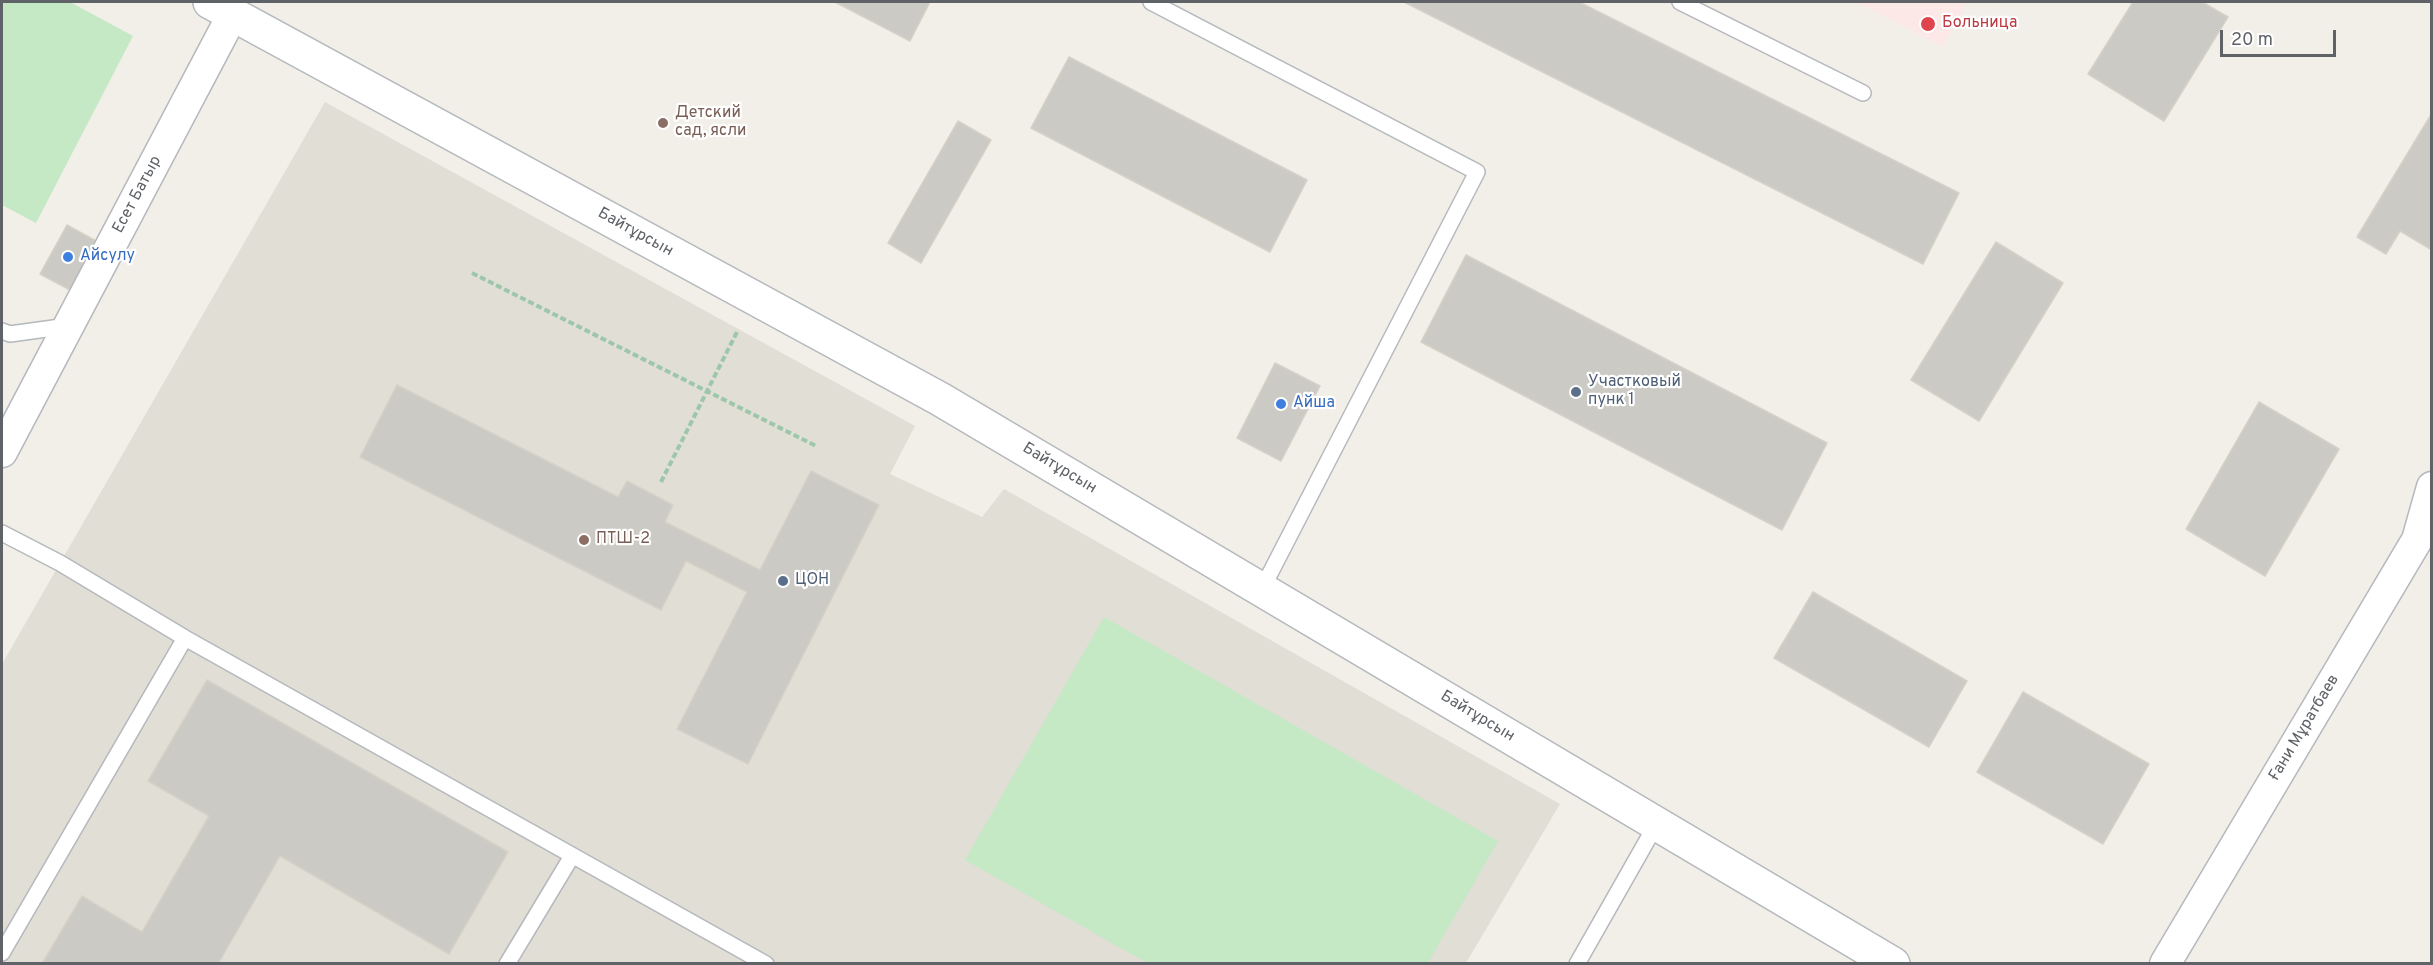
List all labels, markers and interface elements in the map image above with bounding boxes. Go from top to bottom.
place label: Больница [1942,14,2017,34]
marker: Больница [1919,15,1937,33]
scale bar [2223,18,2338,56]
text: 20 m [2231,29,2273,52]
place label: Детский сад, ясли [675,104,746,142]
marker: Детский сад, ясли [656,116,670,130]
street label: Есет Батыр [110,153,166,237]
street label: Байтұрсын [594,204,676,262]
place label: Айсулу [80,247,135,267]
marker: Айсулу [61,250,75,264]
place label: Участковый пунк 1 [1588,373,1681,411]
marker: Участковый пунк 1 [1569,385,1583,399]
place label: Айша [1293,394,1335,414]
marker: Айша [1274,397,1288,411]
street label: Байтұрсын [1018,439,1100,499]
place label: ПТШ-2 [596,530,650,550]
marker: ПТШ-2 [577,533,591,547]
place label: ЦОН [795,571,829,591]
marker: ЦОН [776,574,790,588]
street label: Ғани Мұратбаев [2266,671,2344,785]
street label: Байтұрсын [1436,687,1518,747]

